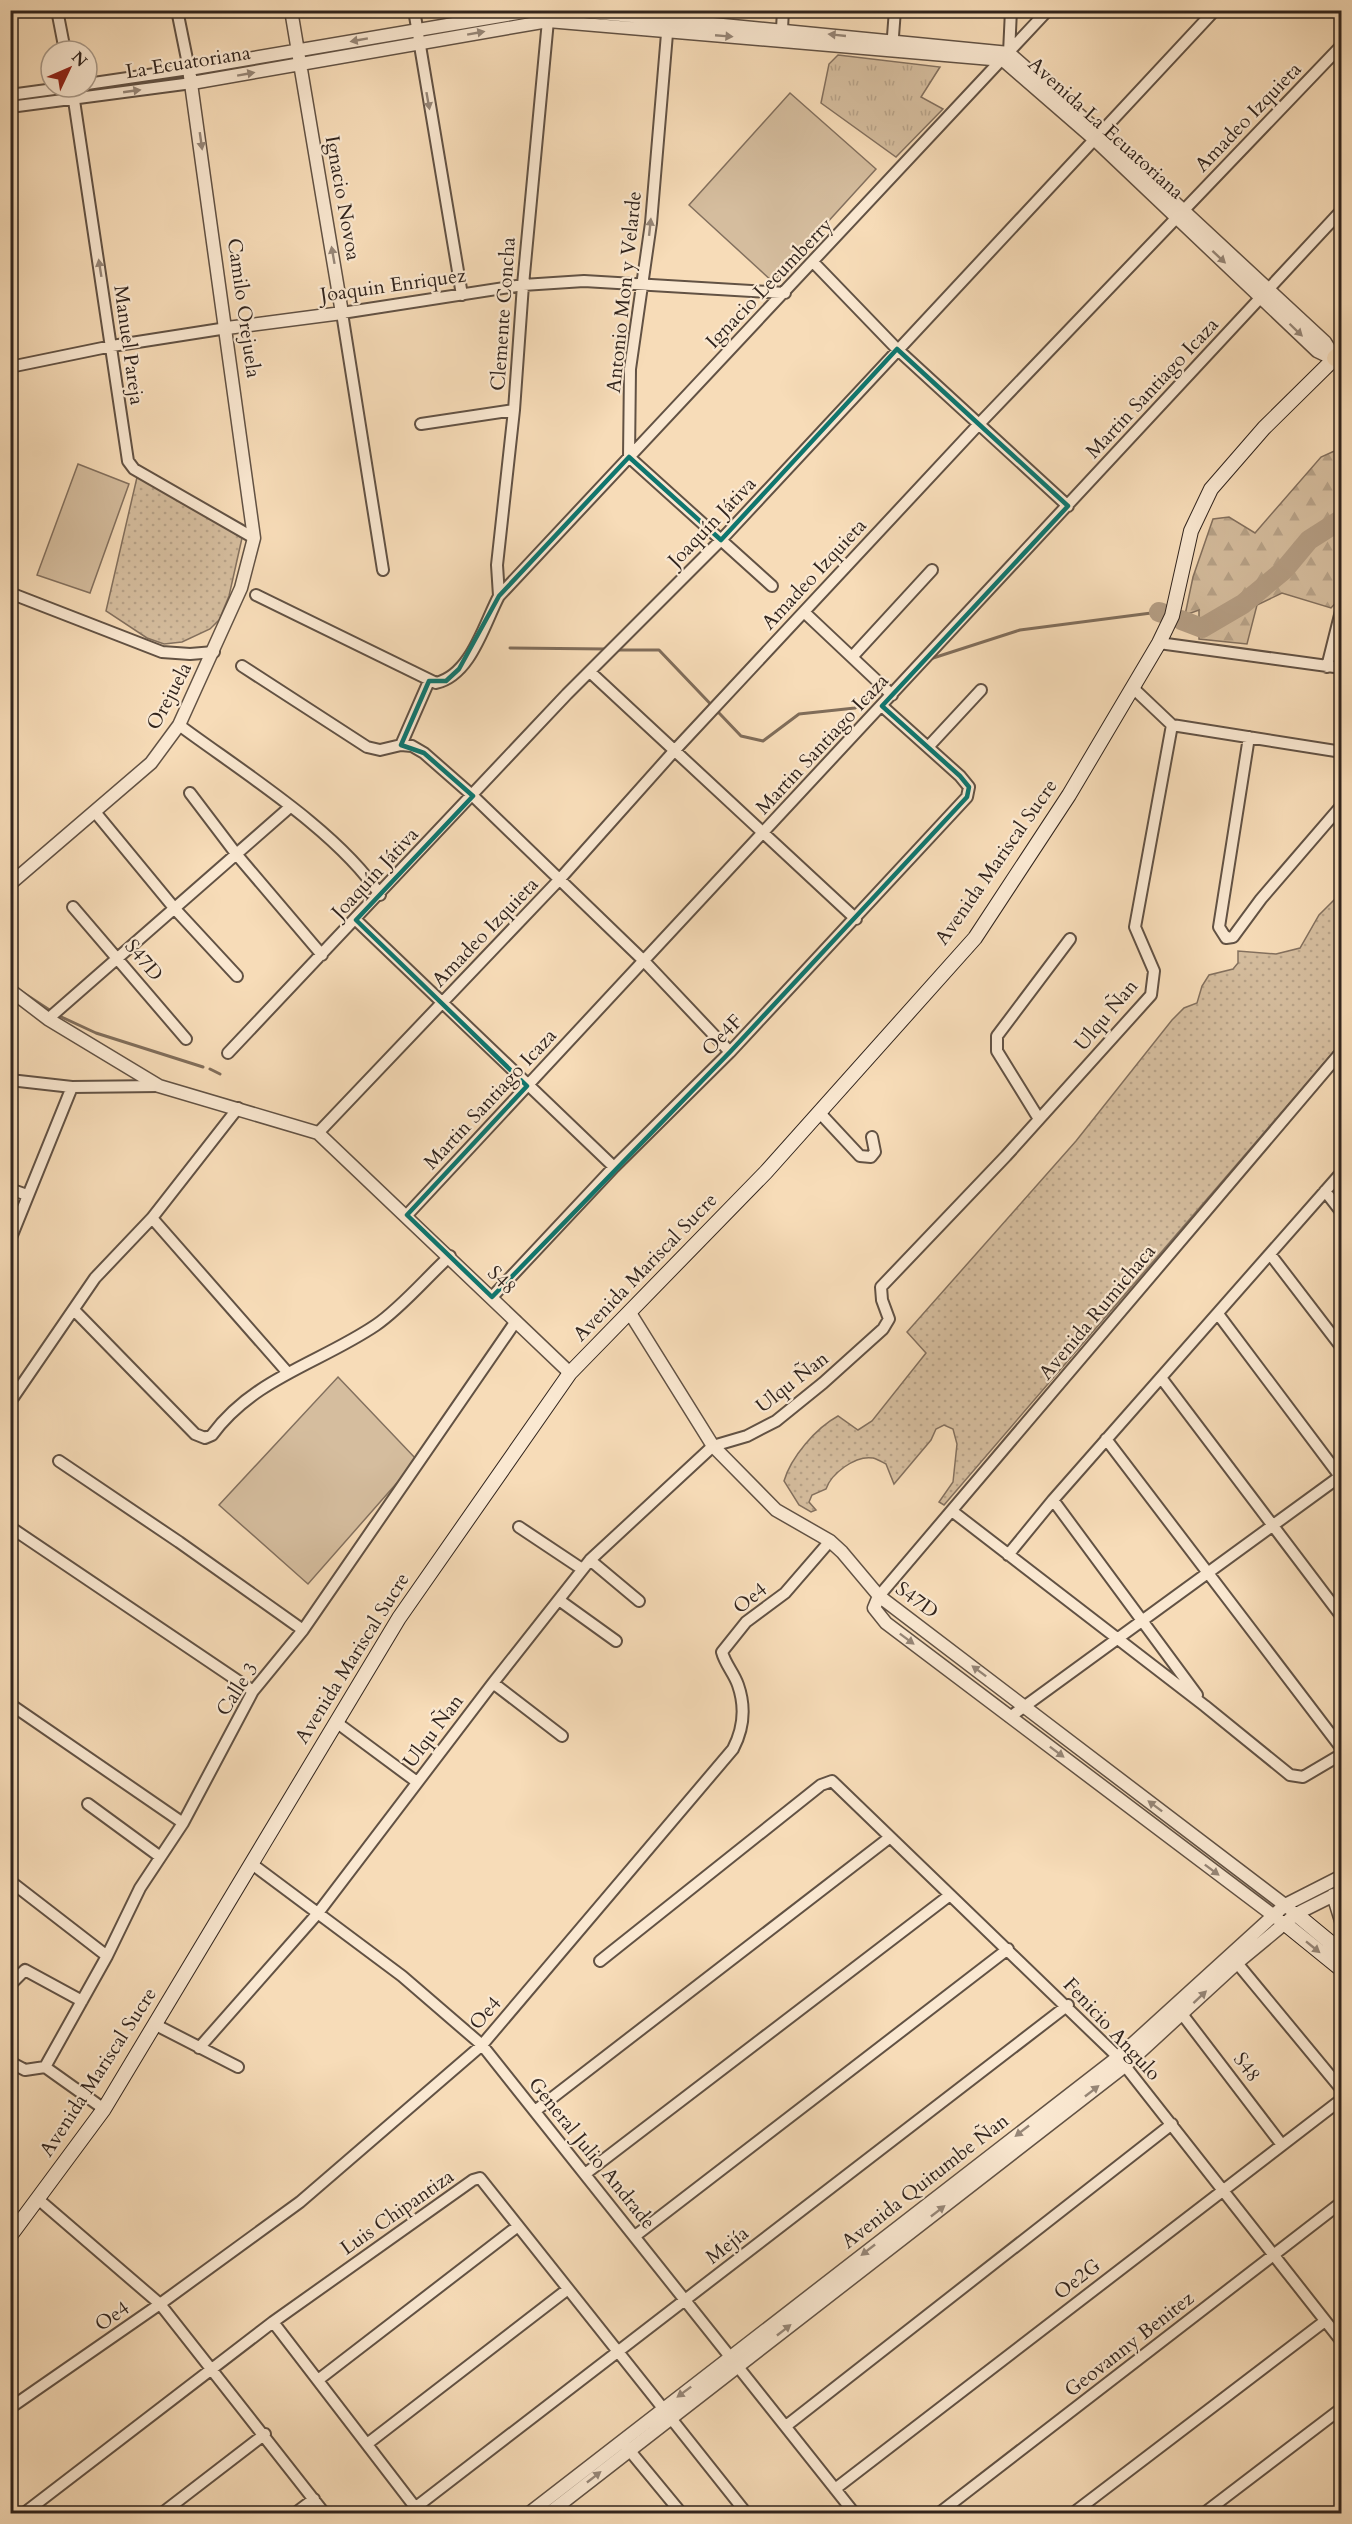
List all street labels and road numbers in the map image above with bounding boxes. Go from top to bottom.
street label: La Ecuatoriana [124,39,253,85]
street label: Avenida La Ecuatoriana [1022,51,1190,206]
street label: Amadeo Izquieta [1189,56,1308,178]
street label: Ignacio Novoa [319,133,367,263]
street label: Antonio Mon y Velarde [600,190,648,394]
street label: Ignacio Lecumberry [699,211,839,354]
street label: Camilo Orejuela [221,236,267,380]
street label: Clemente Concha [484,236,522,392]
street label: Joaquin Enriquez [316,261,468,309]
street label: Manuel Pareja [107,283,151,407]
street label: Martin Santiago Icaza [1080,311,1225,464]
street label: Joaquín Játiva [660,471,762,575]
street label: Amadeo Izquieta [755,512,873,635]
street label: Orejuela [140,657,198,735]
street label: Martin Santiago Icaza [750,667,895,820]
street label: Avenida Mariscal Sucre [928,774,1064,950]
street label: Joaquín Játiva [323,821,425,927]
street label: Amadeo Izquieta [426,871,545,993]
street label: S47D [119,933,169,987]
street label: Ulqu Ñan [1068,973,1144,1056]
street label: Oe4F [696,1008,748,1062]
street label: Martin Santiago Icaza [418,1022,563,1175]
street label: Avenida Mariscal Sucre [567,1187,723,1347]
street label: Avenida Rumichaca [1032,1238,1162,1385]
street label: S48 [482,1260,522,1300]
street label: Ulqu Ñan [750,1345,835,1419]
street label: Avenida Mariscal Sucre [288,1567,416,1749]
street label: S47D [890,1575,944,1625]
street label: Oe4 [727,1576,773,1620]
street label: Calle 3 [210,1657,264,1721]
street label: Ulqu Ñan [396,1688,470,1773]
street label: Fenicio Angulo [1057,1971,1167,2087]
street label: Avenida Mariscal Sucre [33,1982,163,2162]
street label: Oe4 [463,1990,507,2036]
street label: S48 [1227,2047,1267,2087]
street label: General Julio Andrade [522,2071,662,2235]
street label: Avenida Quitumbe Ñan [836,2107,1015,2255]
street label: Luis Chipantiza [335,2163,459,2261]
street label: Mejía [700,2219,754,2270]
street label: Oe2G [1048,2252,1106,2306]
street label: Geovanny Benitez [1059,2285,1199,2403]
street label: Oe4 [89,2294,135,2338]

